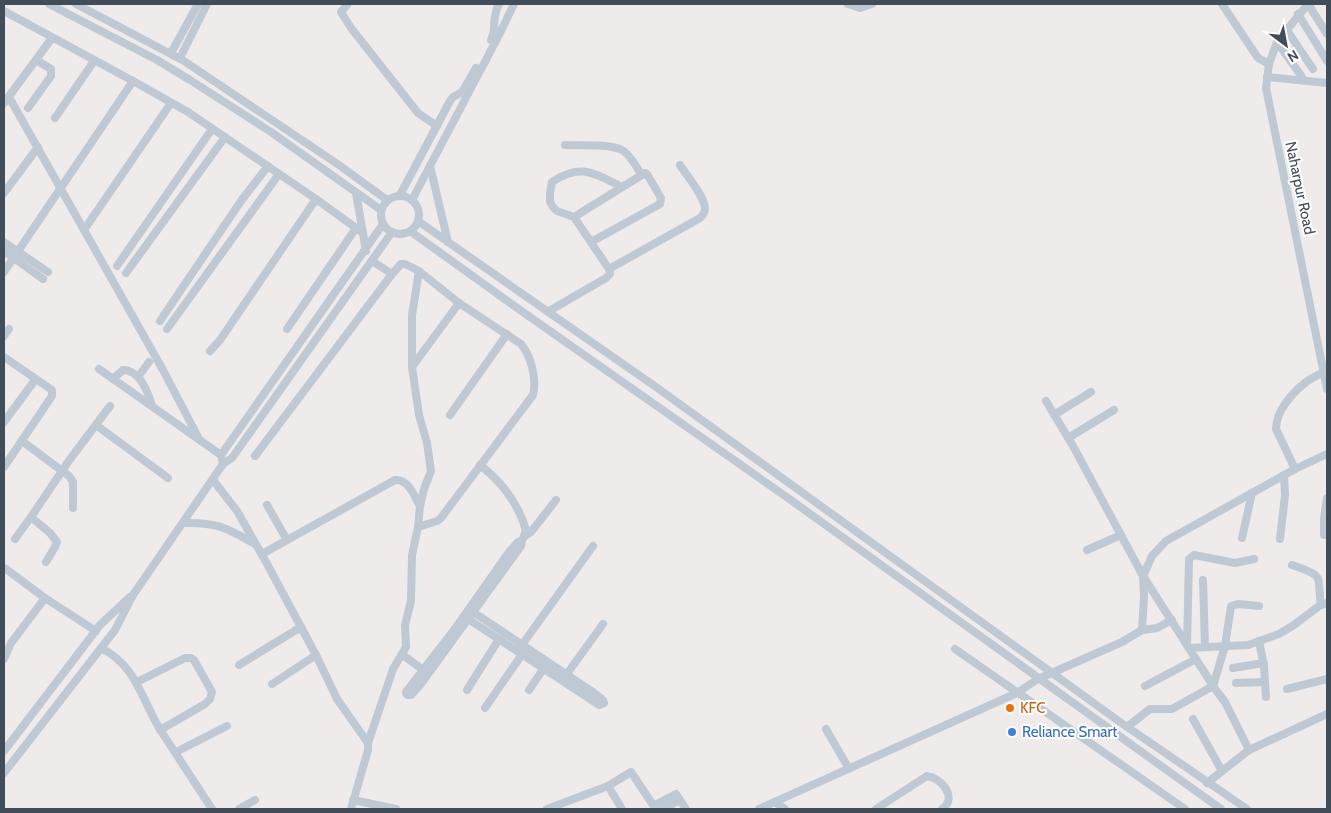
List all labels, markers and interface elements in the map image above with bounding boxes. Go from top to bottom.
north arrow [1261,20,1311,70]
text: N [1284,46,1302,66]
street label: Naharpur Road [1281,140,1319,236]
place label: KFC [1020,699,1045,717]
marker: KFC [1004,702,1016,714]
place label: Reliance Smart [1022,723,1117,741]
marker: Reliance Smart [1006,726,1018,738]

